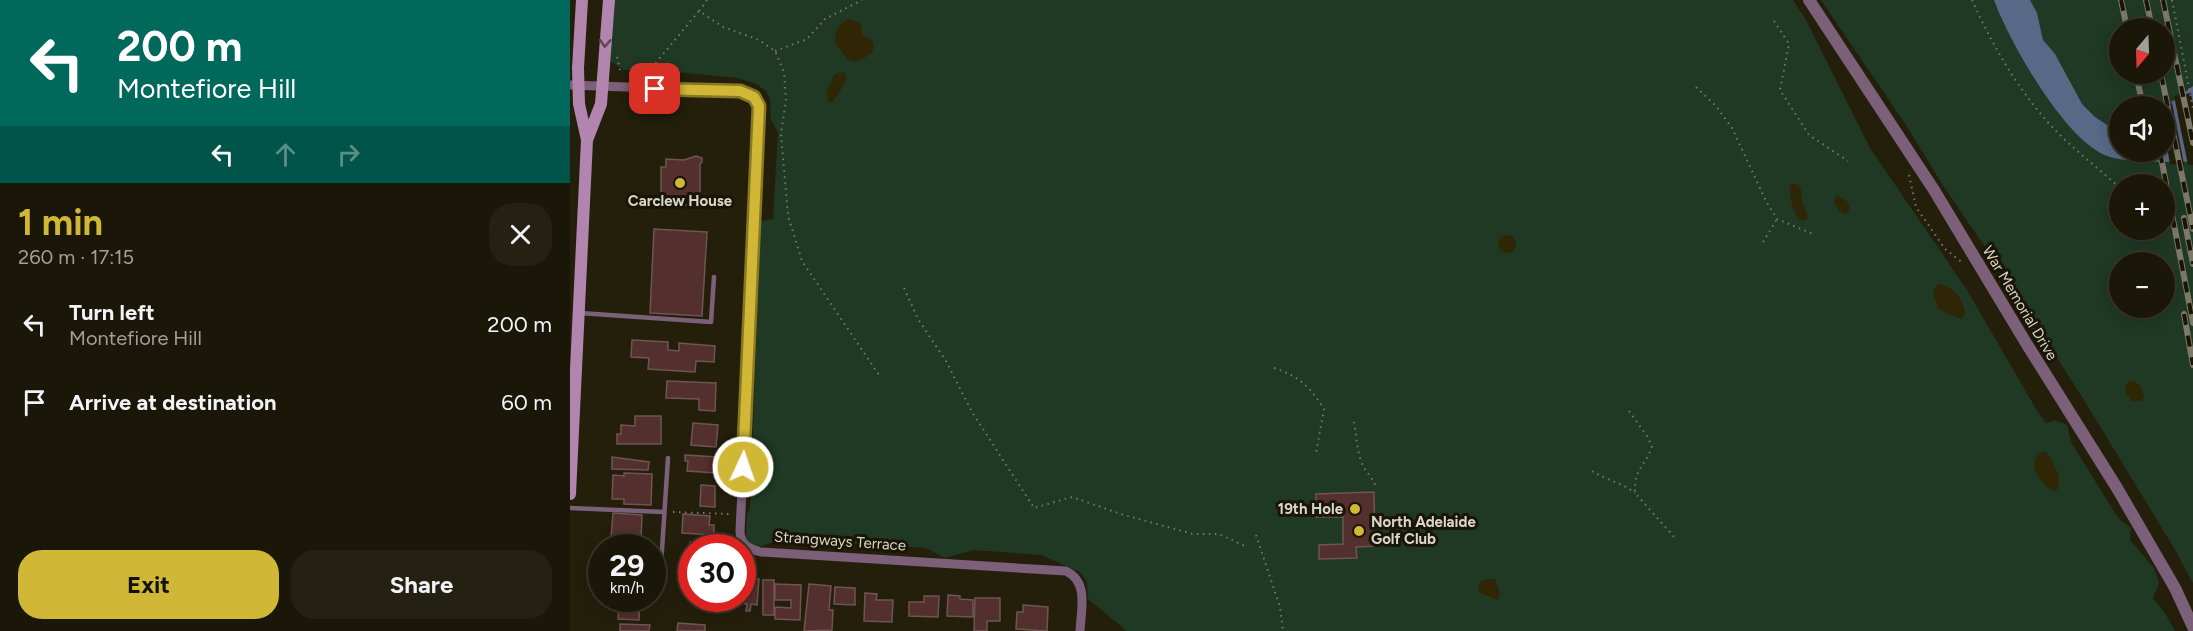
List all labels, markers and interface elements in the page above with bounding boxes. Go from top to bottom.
north arrow [2109,18,2175,84]
map controls [2109,18,2175,318]
text: 200 m [117,21,242,72]
icon: left [18,24,96,102]
one-way arrow [599,39,612,48]
pin [629,63,680,114]
text: Montefiore Hill [117,72,296,105]
icon: arrive [638,72,671,105]
button: sound [2109,96,2175,162]
icon: left [206,138,239,171]
icon: ahead [269,138,302,171]
icon: right [332,138,365,171]
button: + [2109,174,2175,240]
marker: Carclew House [673,176,687,190]
place label: Carclew House [628,192,733,210]
text: 1 min [18,201,103,244]
button: close [489,203,552,266]
street label: War Memorial Drive [1979,242,2061,364]
text: 260 m · 17:15 [18,245,134,269]
button: − [2109,252,2175,318]
text: Turn left [69,299,155,326]
icon: left [18,308,51,341]
text: 200 m [487,311,552,338]
text: Montefiore Hill [69,326,202,350]
icon: arrive [18,386,51,419]
text: Arrive at destination [69,389,277,416]
text: 60 m [501,389,552,416]
position arrow [711,435,775,499]
place label: 19th Hole [1278,500,1344,518]
marker: 19th Hole [1348,502,1362,516]
place label: North Adelaide Golf Club [1371,513,1476,548]
marker: North Adelaide Golf Club [1352,524,1366,538]
street label: Strangways Terrace [773,527,907,555]
speed limit sign: 30 [678,534,756,612]
text: 29 [610,547,644,584]
button: Exit [18,550,279,619]
button: Share [291,550,552,619]
text: km/h [610,579,644,597]

